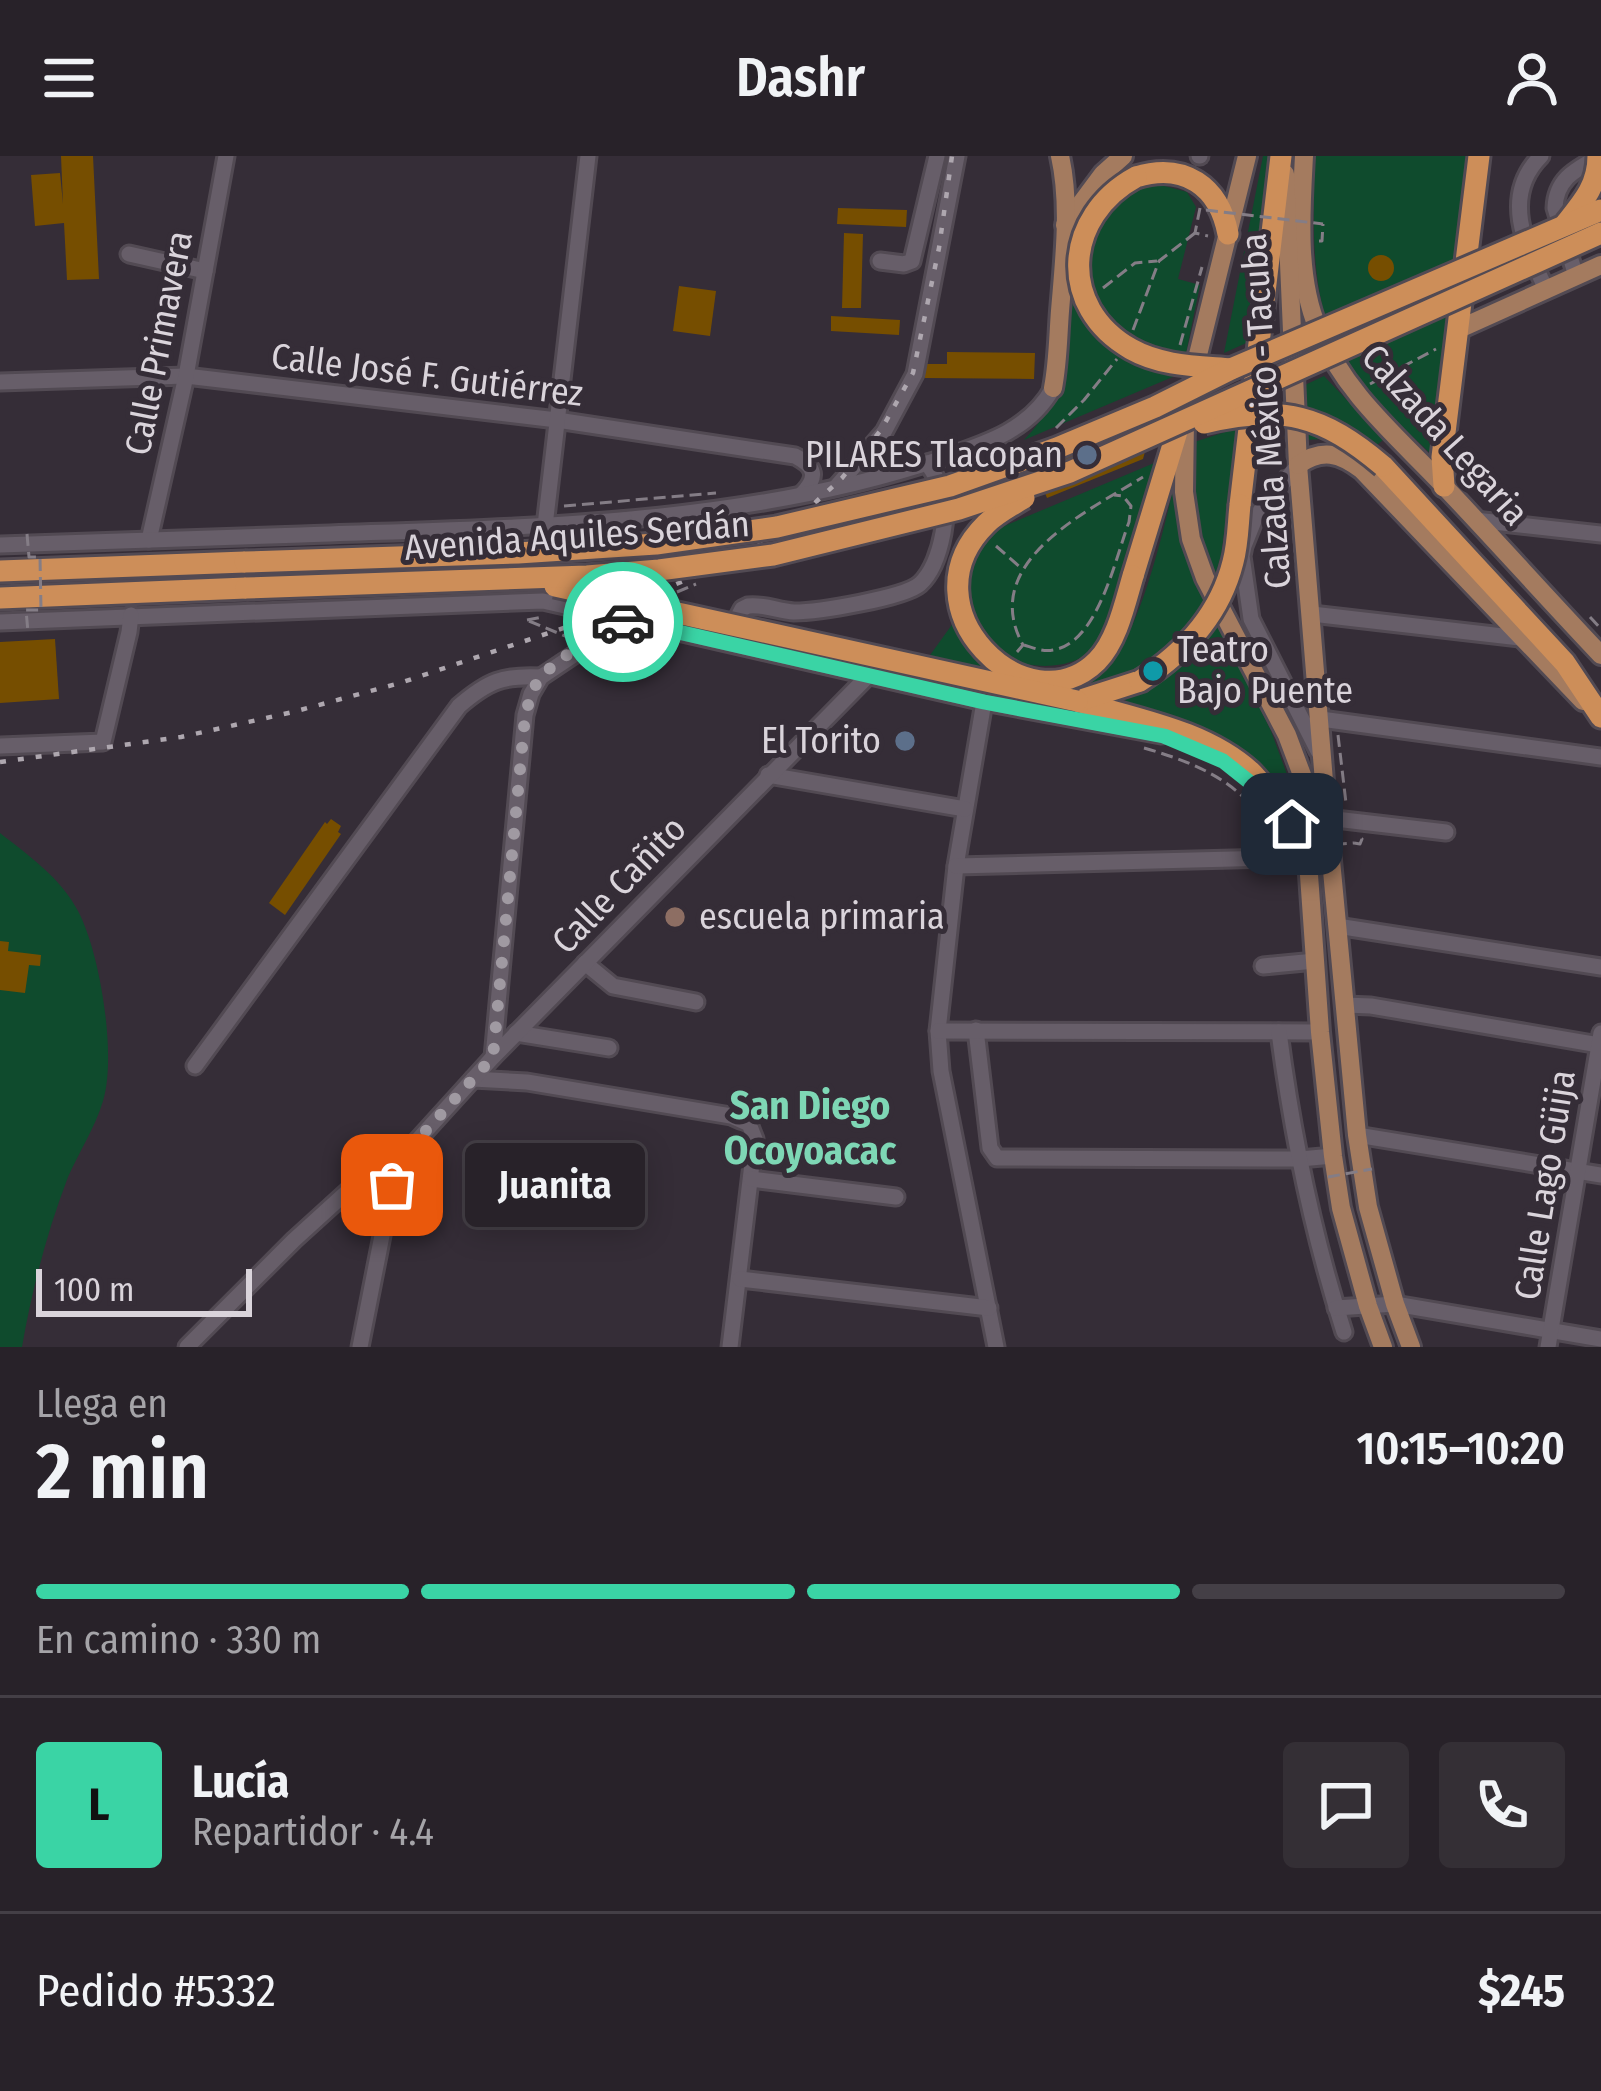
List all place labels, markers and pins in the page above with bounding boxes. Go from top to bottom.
place label: PILARES Tlacopan [805,433,1063,477]
marker: PILARES Tlacopan [1074,442,1100,468]
place label: Teatro Bajo Puente [1177,628,1353,713]
marker: Teatro Bajo Puente [1140,658,1166,684]
place label: El Torito [761,719,881,763]
marker: El Torito [892,728,918,754]
pin [1241,773,1343,875]
place label: escuela primaria [699,895,945,939]
marker: escuela primaria [662,904,688,930]
pin [341,1134,443,1236]
callout: Juanita [464,1143,644,1227]

